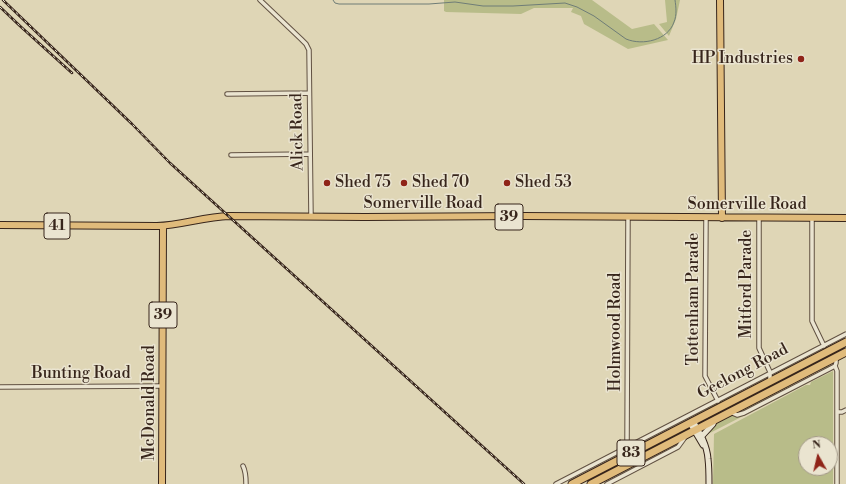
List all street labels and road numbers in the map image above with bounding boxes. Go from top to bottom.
street label: Alick Road [288,93,308,171]
street label: Somerville Road [363,194,483,214]
street label: Somerville Road [687,195,807,215]
road number: 39 [495,204,523,230]
road number: 41 [44,213,70,239]
street label: Mitford Parade [737,230,757,338]
street label: Tottenham Parade [684,233,704,365]
street label: Holmwood Road [606,273,626,391]
road number: 39 [149,302,177,328]
street label: Geelong Road [694,340,792,404]
street label: McDonald Road [140,345,160,461]
street label: Bunting Road [31,364,131,384]
road number: 83 [617,440,645,466]

